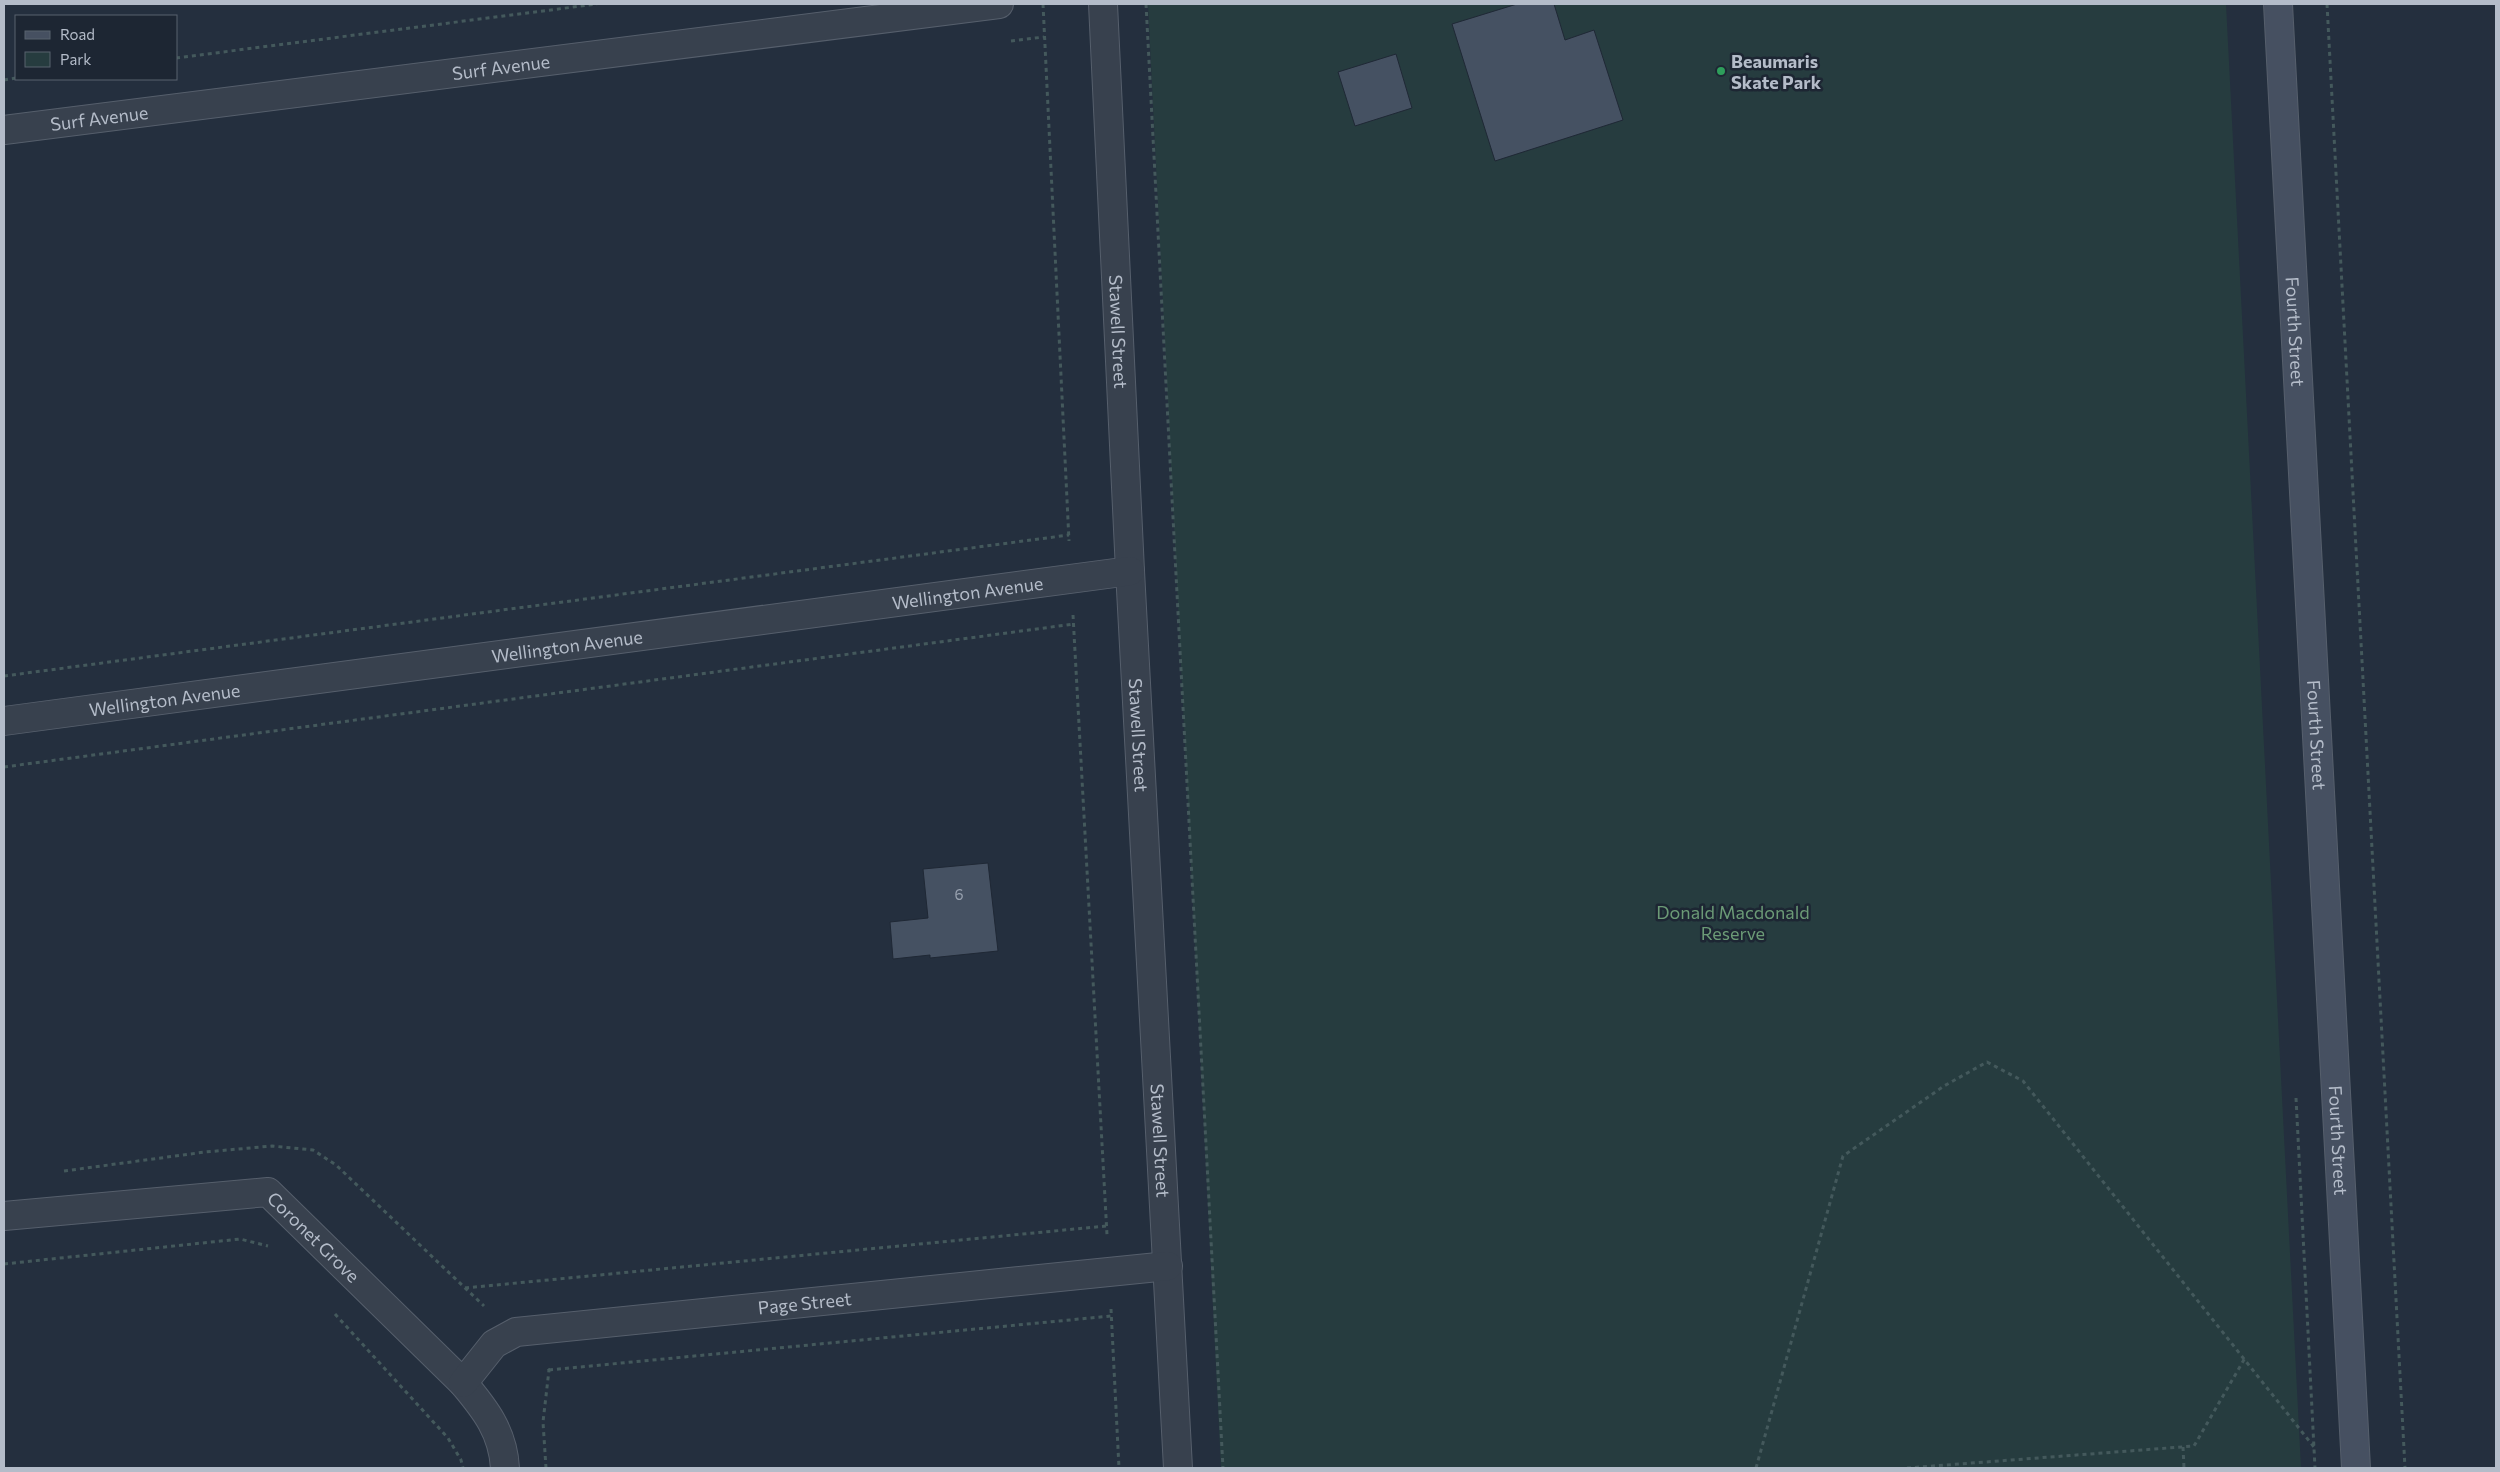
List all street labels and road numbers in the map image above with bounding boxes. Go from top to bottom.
street label: Surf Avenue [451,50,551,84]
street label: Surf Avenue [49,101,149,135]
street label: Stawell Street [1105,274,1132,389]
street label: Fourth Street [2282,276,2309,387]
street label: Wellington Avenue [891,572,1044,614]
street label: Wellington Avenue [490,625,644,667]
street label: Stawell Street [1125,678,1153,793]
street label: Wellington Avenue [88,679,242,721]
street label: Fourth Street [2303,679,2331,791]
street label: Stawell Street [1146,1083,1175,1198]
street label: Fourth Street [2325,1085,2352,1196]
street label: Coronet Grove [263,1187,364,1287]
street label: Page Street [757,1287,853,1318]

